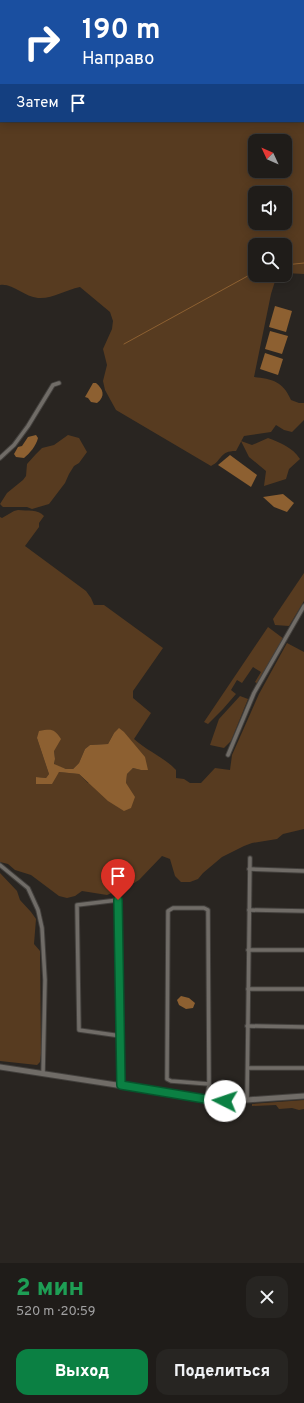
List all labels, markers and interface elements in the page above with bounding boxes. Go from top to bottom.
text: 190 m [82,13,160,49]
icon: right [16,16,68,68]
text: Направо [82,48,154,71]
icon: arrive [67,92,89,114]
text: Затем [16,94,59,113]
north arrow [248,134,292,178]
map controls [248,134,292,282]
button: sound [248,186,292,230]
button: search [248,238,292,282]
pin [101,859,135,900]
icon: arrive [107,865,129,887]
position arrow [204,1080,246,1122]
text: 2 мин [16,1274,84,1304]
button: close [246,1276,288,1318]
text: 520 m · 20:59 [16,1304,95,1320]
button: Выход [16,1349,148,1395]
button: Поделиться [156,1349,288,1395]

